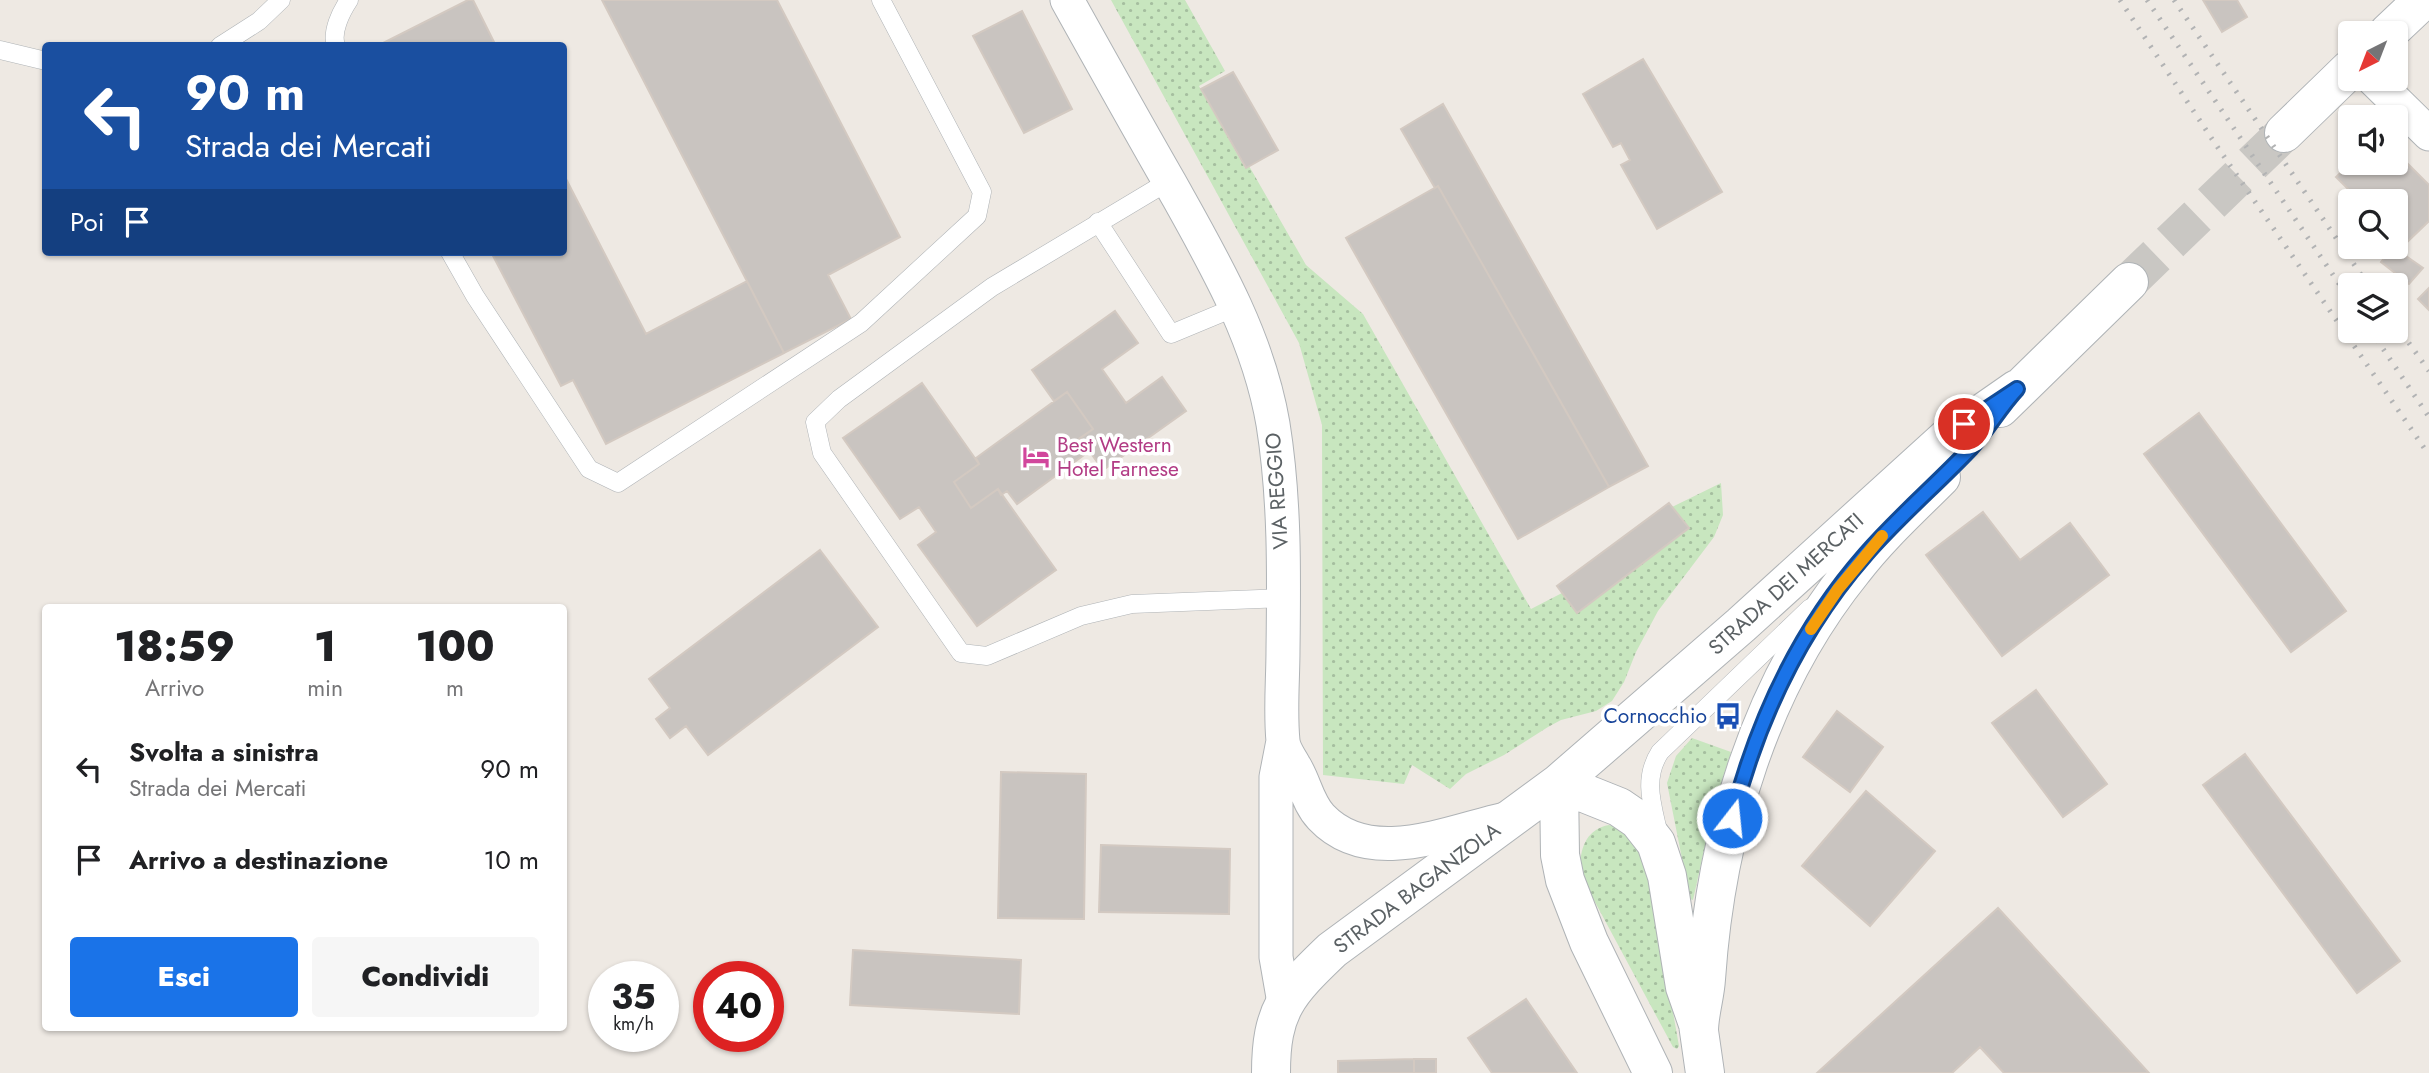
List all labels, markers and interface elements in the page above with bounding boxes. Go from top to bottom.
north arrow [2338,21,2408,91]
map controls [2338,21,2408,343]
text: 90 m [185,58,305,128]
icon: left [70,70,161,161]
button: sound [2338,105,2408,175]
text: Strada dei Mercati [185,123,432,169]
button: search [2338,189,2408,259]
text: Poi [70,203,104,241]
icon: arrive [118,203,156,241]
button: layers [2338,273,2408,343]
pin [1934,394,1994,454]
icon: arrive [1945,405,1983,443]
place label: Best Western Hotel Farnese [1057,430,1179,484]
street label: VIA REGGIO [1258,432,1296,550]
hotel icon: Best Western Hotel Farnese [1021,442,1051,472]
street label: STRADA DEI MERCATI [1702,506,1870,662]
text: 18:59 [114,616,235,677]
text: 1 [314,616,336,677]
text: 100 [415,616,495,677]
text: Arrivo [145,671,204,705]
text: min [307,671,343,705]
text: m [446,671,464,705]
place label: Cornocchio [1603,701,1707,731]
bus stop icon: Cornocchio [1713,701,1743,731]
text: Svolta a sinistra [129,733,319,771]
icon: left [70,750,108,788]
text: 90 m [480,750,539,788]
text: Strada dei Mercati [129,771,307,805]
position arrow [1695,781,1769,855]
street label: STRADA BAGANZOLA [1327,815,1507,961]
icon: arrive [70,841,108,879]
text: Arrivo a destinazione [129,841,388,879]
text: 10 m [484,841,539,879]
button: Esci [70,937,298,1017]
button: Condividi [312,937,539,1017]
speed limit sign: 40 [693,961,784,1052]
text: 35 [611,972,656,1022]
text: km/h [613,1011,654,1037]

